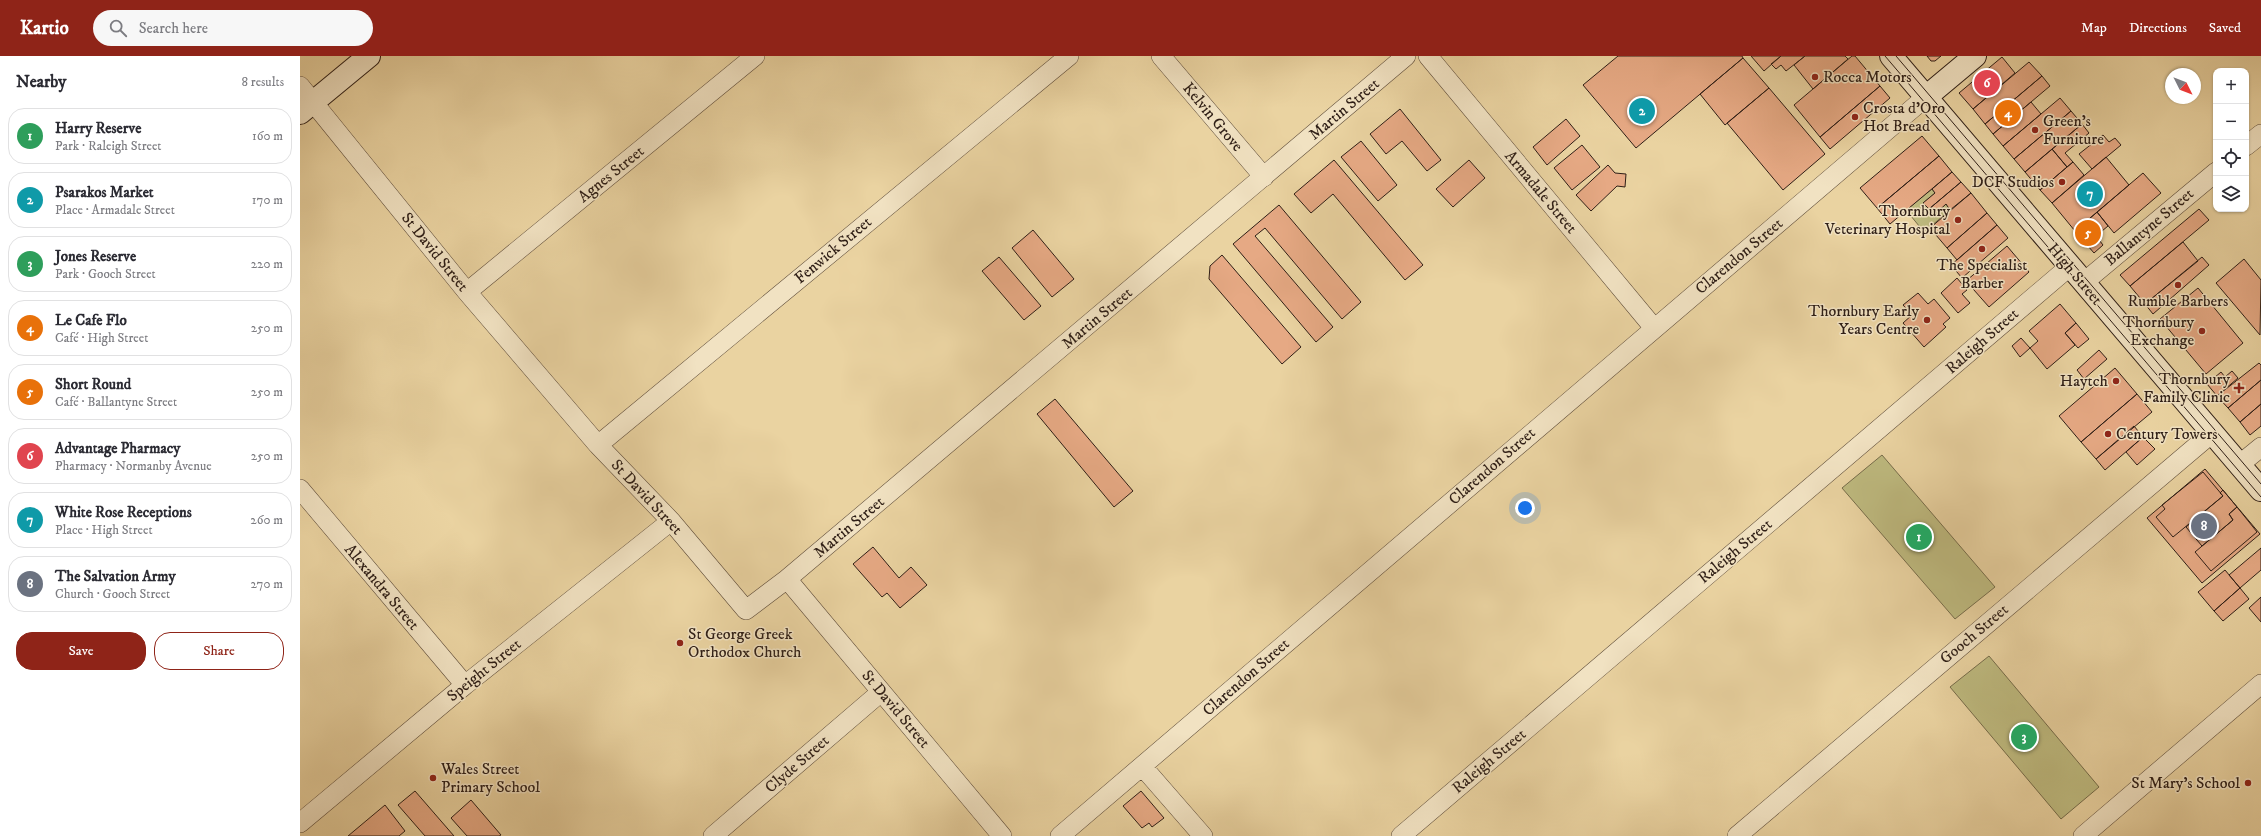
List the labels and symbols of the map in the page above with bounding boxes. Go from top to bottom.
place label: Rocca Motors [1823,67,1912,87]
pin: 6 [1974,68,2000,98]
north arrow [2165,68,2201,104]
marker: Rocca Motors [1810,72,1820,82]
street label: Martin Street [1305,74,1383,144]
street label: Kelvin Grove [1178,78,1248,156]
pin: 2 [1629,96,1655,126]
place label: Crosta d'Oro Hot Bread [1863,98,1945,136]
pin: 4 [1995,98,2021,128]
place label: Green's Furniture [2043,111,2104,149]
marker: Crosta d'Oro Hot Bread [1850,112,1860,122]
marker: Green's Furniture [2030,125,2040,135]
street label: Agnes Street [574,141,648,207]
street label: Armadale Street [1500,146,1582,238]
place label: DCF Studios [1972,172,2054,192]
marker: DCF Studios [2057,177,2067,187]
pin: 7 [2077,179,2103,209]
street label: Ballantyne Street [2100,184,2198,270]
place label: Thornbury Veterinary Hospital [1824,201,1950,239]
street label: St David Street [397,208,473,296]
street label: Fenwick Street [790,212,876,288]
street label: Clarendon Street [1691,213,1787,299]
marker: Thornbury Veterinary Hospital [1953,215,1963,225]
pin: 5 [2075,218,2101,248]
street label: High Street [2043,239,2107,309]
marker: The Specialist Barber [1977,244,1987,254]
place label: The Specialist Barber [1937,255,2027,293]
marker: Rumble Barbers [2173,280,2183,290]
street label: Martin Street [1058,283,1136,353]
place label: Rumble Barbers [2128,291,2228,311]
place label: Thornbury Early Years Centre [1808,301,1919,339]
street label: Raleigh Street [1941,304,2023,378]
place label: Thornbury Exchange [2123,312,2194,350]
marker: Thornbury Early Years Centre [1922,315,1932,325]
marker: Thornbury Exchange [2197,326,2207,336]
place label: Thornbury Family Clinic [2143,369,2230,407]
place label: Haytch [2060,371,2109,391]
marker: Haytch [2111,376,2121,386]
marker: Thornbury Family Clinic [2233,382,2245,394]
street label: Clarendon Street [1444,423,1540,509]
place label: Century Towers [2116,424,2218,444]
marker: Century Towers [2103,429,2113,439]
street label: St David Street [607,455,687,539]
street label: Martin Street [810,492,888,562]
your location [1515,498,1535,518]
pin: 8 [2191,511,2217,541]
street label: Raleigh Street [1694,514,1776,588]
pin: 1 [1906,522,1932,552]
street label: Alexandra Street [340,540,424,634]
street label: Gooch Street [1936,600,2012,668]
place label: St George Greek Orthodox Church [688,624,802,662]
street label: Speight Street [443,634,525,706]
street label: Clarendon Street [1198,634,1294,720]
marker: St George Greek Orthodox Church [675,638,685,648]
street label: St David Street [857,666,935,752]
pin: 3 [2011,722,2037,752]
street label: Raleigh Street [1448,724,1530,798]
street label: Clyde Street [761,731,833,797]
place label: Wales Street Primary School [440,759,540,797]
marker: Wales Street Primary School [428,773,438,783]
place label: St Mary’s School [2131,773,2240,793]
marker: St Mary’s School [2243,778,2253,788]

